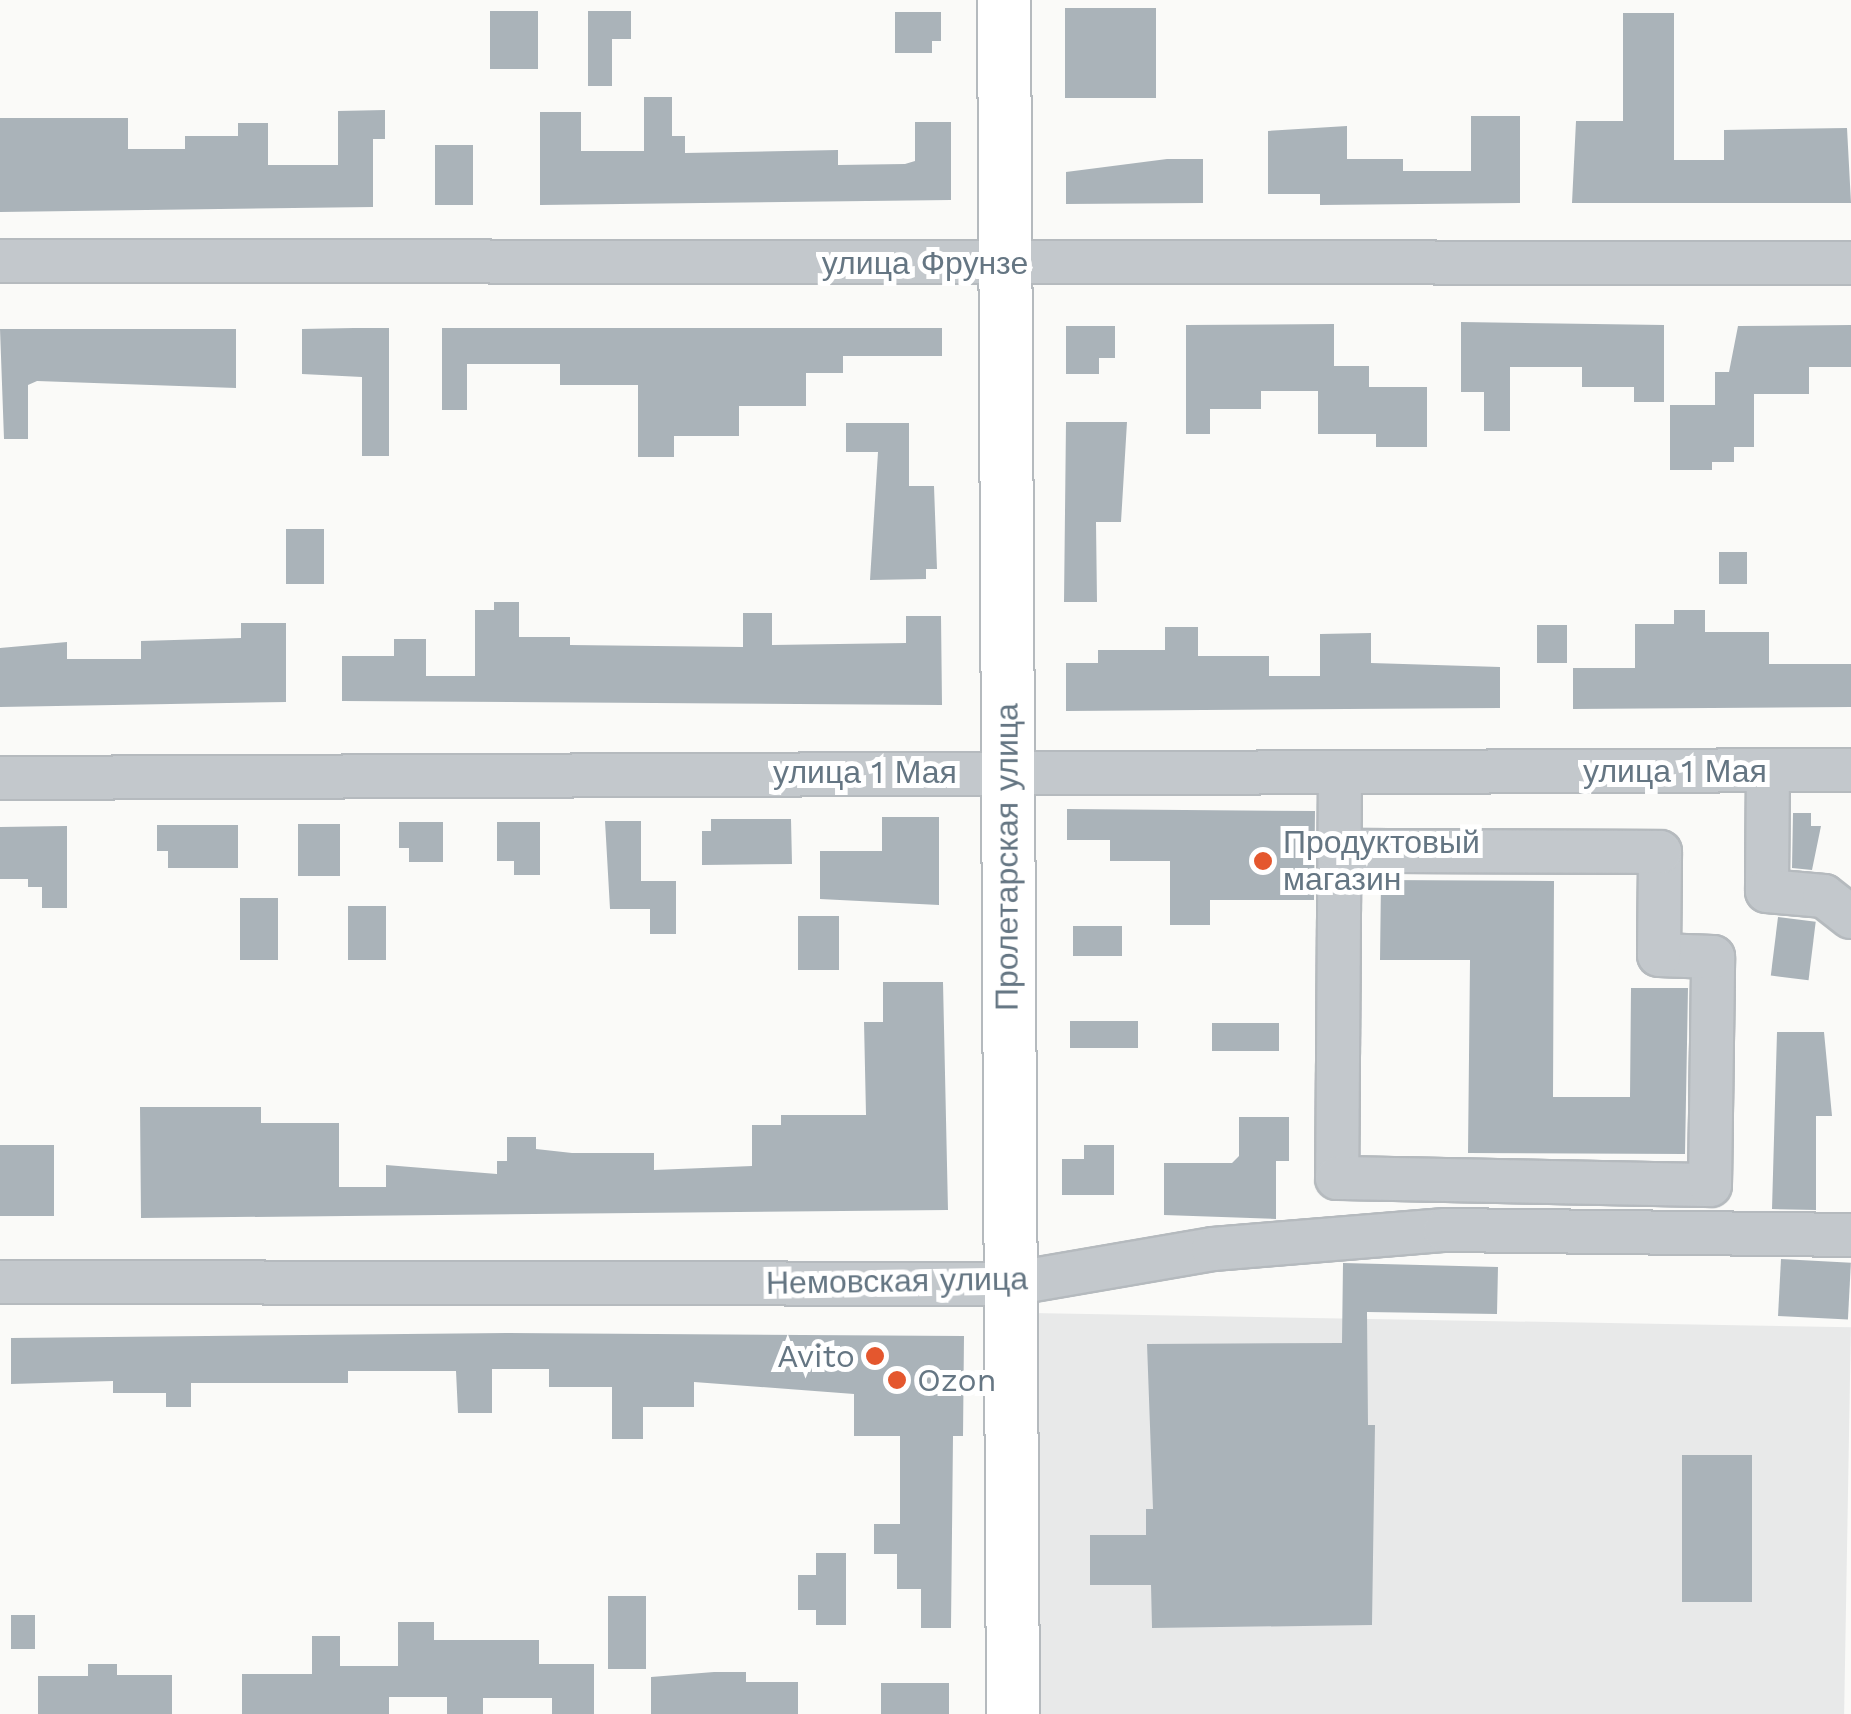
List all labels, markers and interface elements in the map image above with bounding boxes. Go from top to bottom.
street label: улица Фрунзе [822,244,1028,282]
street label: Пролетарская улица [988,703,1026,1011]
street label: улица 1 Мая [1583,752,1767,790]
street label: улица 1 Мая [773,753,957,791]
place label: Продуктовый магазин [1283,824,1480,899]
marker: Продуктовый магазин [1252,850,1274,872]
street label: Немовская улица [766,1260,1028,1302]
place label: Avito [777,1337,855,1375]
marker: Avito [864,1345,886,1367]
place label: Ozon [917,1361,997,1399]
marker: Ozon [886,1369,908,1391]

